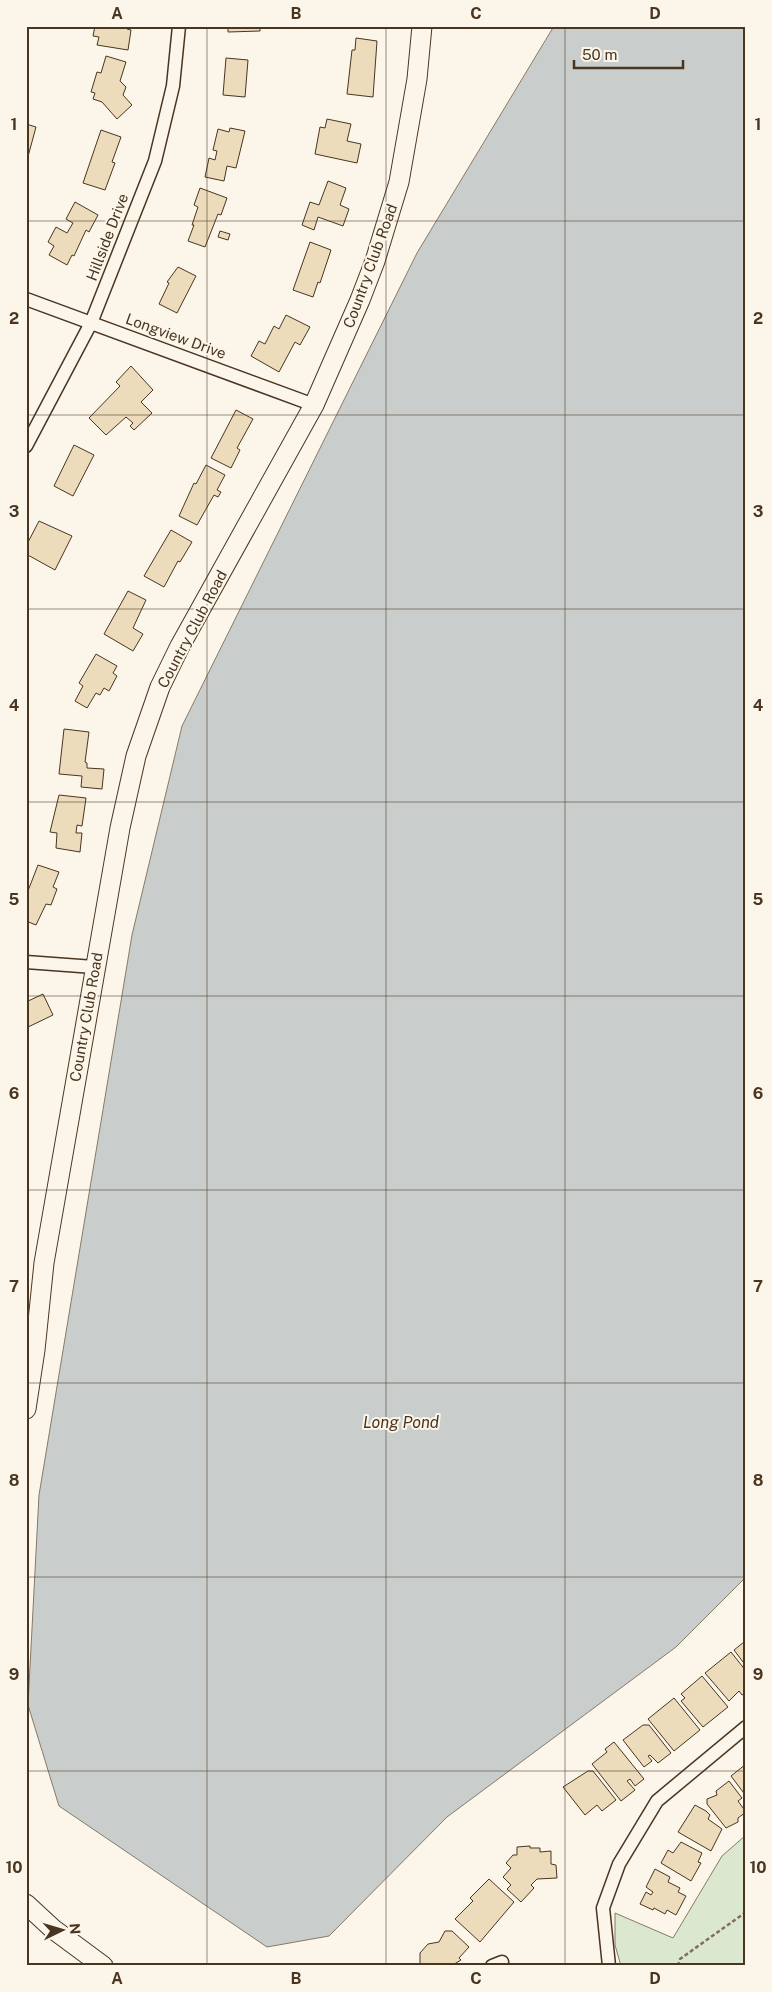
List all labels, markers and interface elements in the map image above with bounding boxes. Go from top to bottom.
text: A [111,4,123,23]
text: B [291,4,302,23]
text: C [470,4,482,23]
text: D [649,4,661,23]
scale bar [574,38,683,70]
text: 50 m [582,46,617,63]
text: 1 [11,115,17,134]
text: 1 [755,115,761,134]
street label: Hillside Drive [83,191,131,283]
street label: Country Club Road [340,202,400,330]
text: 2 [9,309,19,328]
text: 2 [753,309,763,328]
street label: Longview Drive [123,310,229,362]
text: 3 [9,502,19,521]
text: 3 [753,502,763,521]
street label: Country Club Road [154,567,230,691]
text: 4 [9,696,20,715]
text: 4 [753,696,764,715]
text: 5 [9,890,20,909]
text: 5 [753,890,764,909]
street label: Country Club Road [66,951,106,1083]
text: 6 [9,1084,19,1103]
text: 6 [753,1084,763,1103]
text: 7 [9,1277,19,1296]
text: 7 [753,1277,763,1296]
water label: Long Pond [363,1413,440,1432]
text: 8 [9,1471,20,1490]
text: 8 [753,1471,764,1490]
text: 9 [9,1665,19,1684]
text: 9 [753,1665,763,1684]
text: 10 [5,1858,23,1877]
text: 10 [749,1858,767,1877]
north arrow [38,1904,88,1954]
text: N [67,1923,83,1935]
text: A [111,1969,123,1988]
text: B [291,1969,302,1988]
text: C [470,1969,482,1988]
text: D [649,1969,661,1988]

